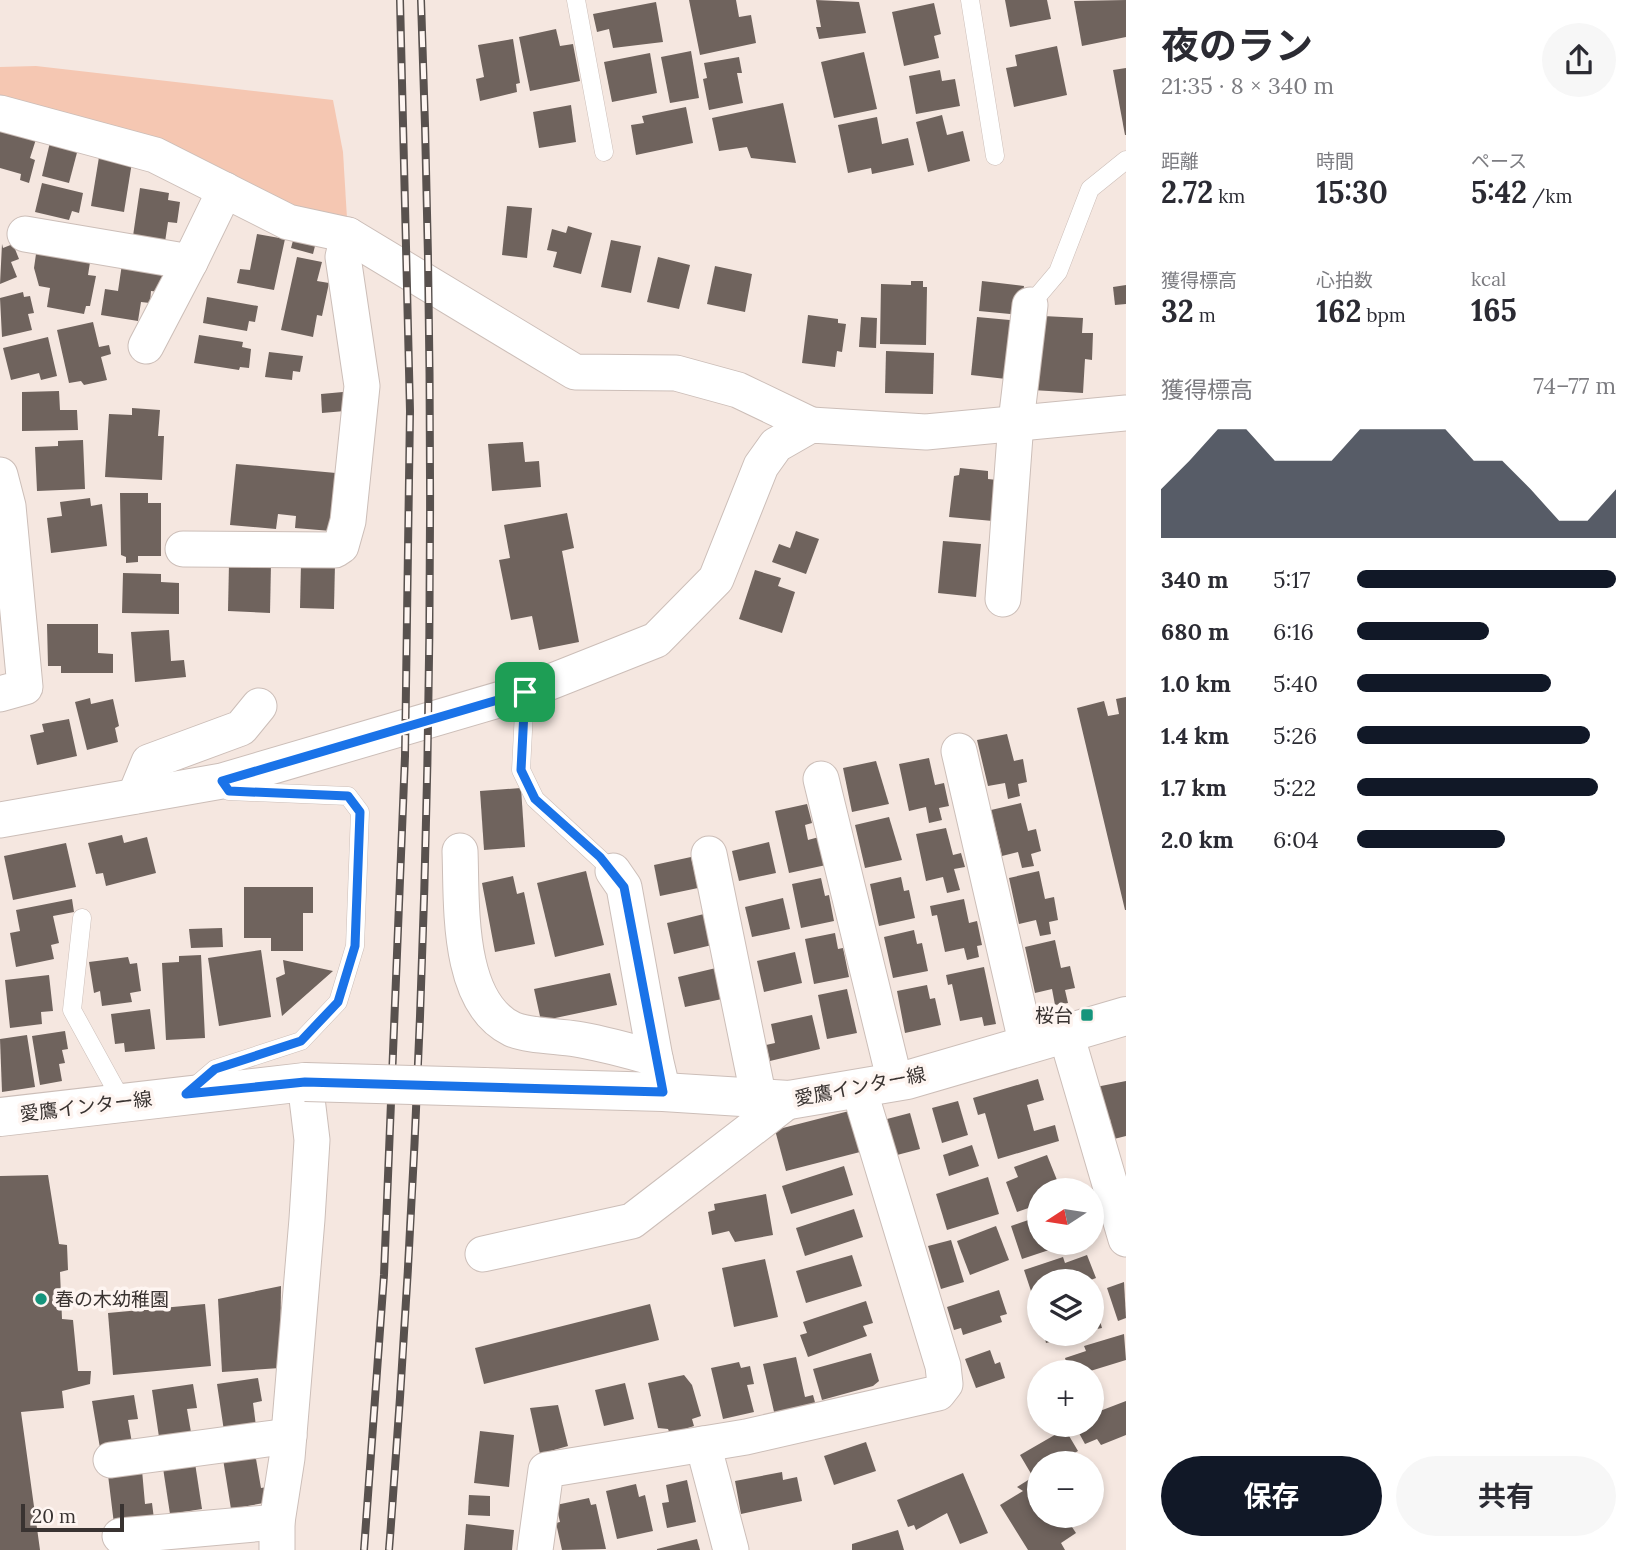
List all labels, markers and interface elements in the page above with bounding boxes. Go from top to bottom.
text: 夜のラン [1161,21,1313,69]
button: share [1542,23,1616,97]
text: 21:35 · 8 × 340 m [1161,71,1334,100]
text: 距離 [1161,149,1199,173]
text: 時間 [1316,149,1354,173]
text: ペース [1471,149,1527,173]
text: 2.72 [1161,173,1213,211]
text: 15:30 [1316,173,1388,211]
text: 5:42 [1471,173,1527,211]
text: km [1213,184,1245,208]
text: /km [1527,184,1572,208]
text: kcal [1471,267,1506,291]
text: 獲得標高 [1161,268,1237,292]
text: 心拍数 [1316,268,1373,292]
text: 165 [1471,291,1517,329]
text: 32 [1161,292,1194,330]
text: 162 [1316,292,1361,330]
text: m [1194,303,1216,327]
text: bpm [1361,303,1406,327]
text: 74–77 m [1533,371,1616,400]
text: 獲得標高 [1161,375,1253,404]
text: 340 m [1161,565,1228,594]
text: 5:17 [1273,565,1310,594]
text: 680 m [1161,617,1229,646]
text: 6:16 [1273,617,1314,646]
pin [495,662,555,722]
text: 1.0 km [1161,669,1231,698]
text: 5:40 [1273,669,1318,698]
icon: arrive [506,673,544,711]
text: 1.4 km [1161,721,1229,750]
text: 5:26 [1273,721,1317,750]
text: 1.7 km [1161,773,1227,802]
text: 5:22 [1273,773,1316,802]
text: 2.0 km [1161,825,1234,854]
text: 6:04 [1273,825,1319,854]
place label: 桜台 [1035,1003,1073,1027]
marker: 桜台 [1079,1007,1095,1023]
street label: 愛鷹インター線 [792,1062,928,1110]
street label: 愛鷹インター線 [19,1086,153,1126]
north arrow [1027,1178,1104,1255]
map controls [1027,1178,1104,1528]
button: layers [1027,1269,1104,1346]
place label: 春の木幼稚園 [55,1287,169,1311]
marker: 春の木幼稚園 [33,1291,49,1307]
button: + [1027,1360,1104,1437]
button: − [1027,1451,1104,1528]
button: 保存 [1161,1456,1382,1536]
button: 共有 [1396,1456,1616,1536]
scale bar [21,1501,124,1533]
text: 20 m [32,1504,76,1528]

